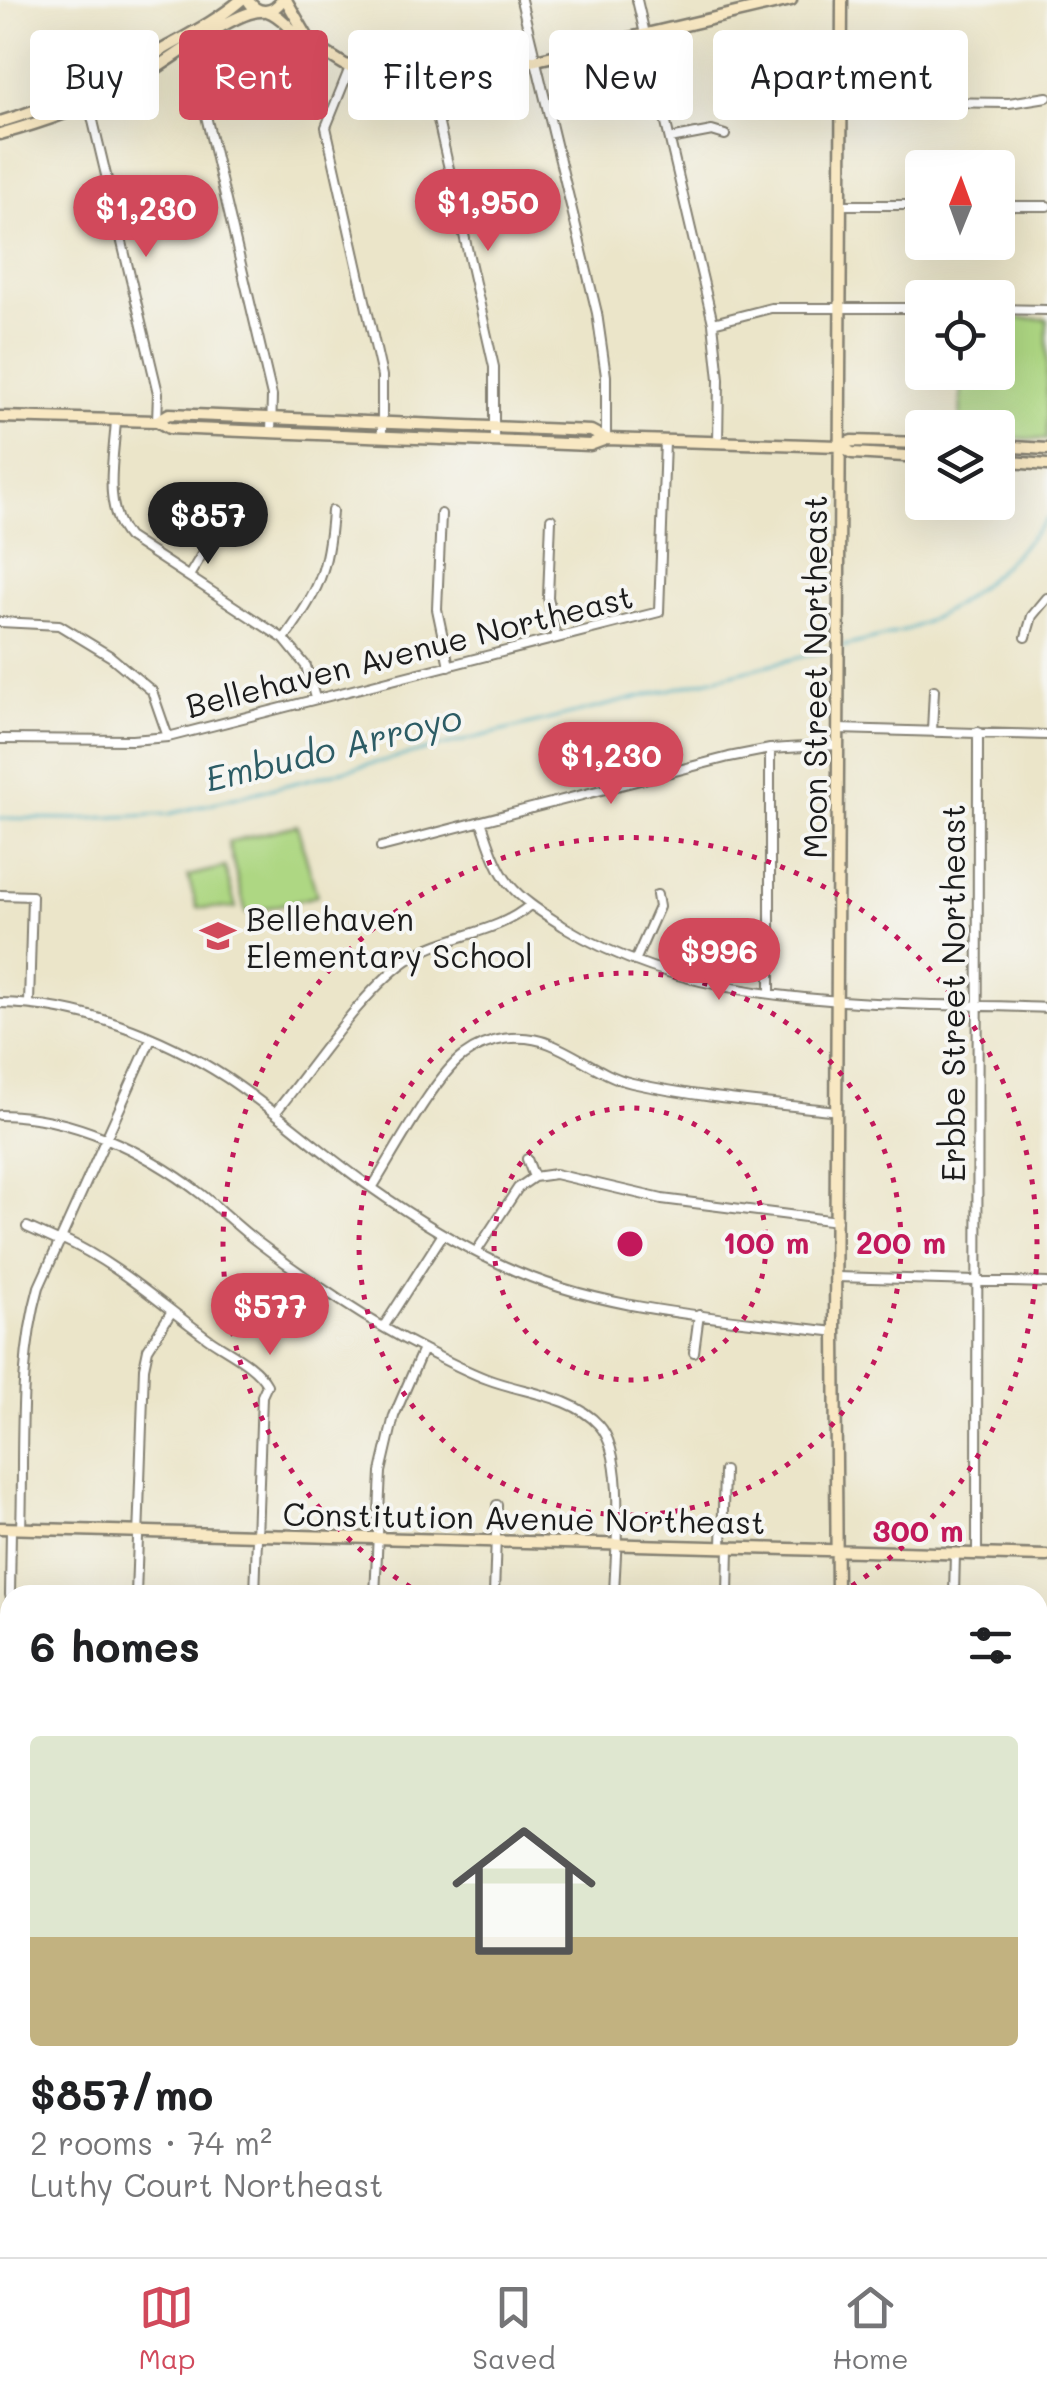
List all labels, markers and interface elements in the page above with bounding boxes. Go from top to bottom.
chip: Buy [30,30,159,120]
chip: Rent [179,30,328,120]
chip: Filters [348,30,529,120]
chip: New [549,30,693,120]
chip: Apartment [713,30,968,120]
north arrow [905,150,1015,260]
map controls [905,150,1015,520]
pin: $1,950 [407,169,569,254]
pin: $1,230 [65,175,227,260]
text: $1,950 [437,180,539,222]
text: $1,230 [95,186,197,228]
button: locate [905,280,1015,390]
button: layers [905,410,1015,520]
pin: $857 [149,482,267,567]
text: $857 [170,493,246,535]
street label: Moon Street Northeast [793,495,835,859]
street label: Bellehaven Avenue Northeast [181,574,637,726]
water label: Embudo Arroyo [200,693,466,801]
pin: $1,230 [530,722,692,807]
text: $1,230 [560,733,662,775]
street label: Erbbe Street Northeast [931,804,973,1182]
place label: Bellehaven Elementary School [246,897,533,977]
school or university icon: Bellehaven Elementary School [199,917,237,955]
pin: $996 [660,918,778,1003]
text: $996 [680,929,758,971]
text: 100 m [723,1222,809,1262]
text: 200 m [856,1222,946,1262]
centre of rings [612,1226,648,1262]
pin: $577 [211,1273,329,1358]
text: $577 [233,1284,307,1326]
street label: Constitution Avenue Northeast [282,1492,766,1542]
text: 300 m [872,1510,964,1550]
text: 6 homes [30,1618,200,1673]
icon: filters [963,1618,1018,1673]
icon: home [434,1801,614,1981]
text: $857/mo [30,2066,213,2121]
text: 2 rooms · 74 m² [30,2121,272,2163]
text: Luthy Court Northeast [30,2163,383,2205]
tab: Map [138,2280,195,2376]
tab: Saved [472,2280,555,2376]
tab: Home [832,2280,909,2376]

